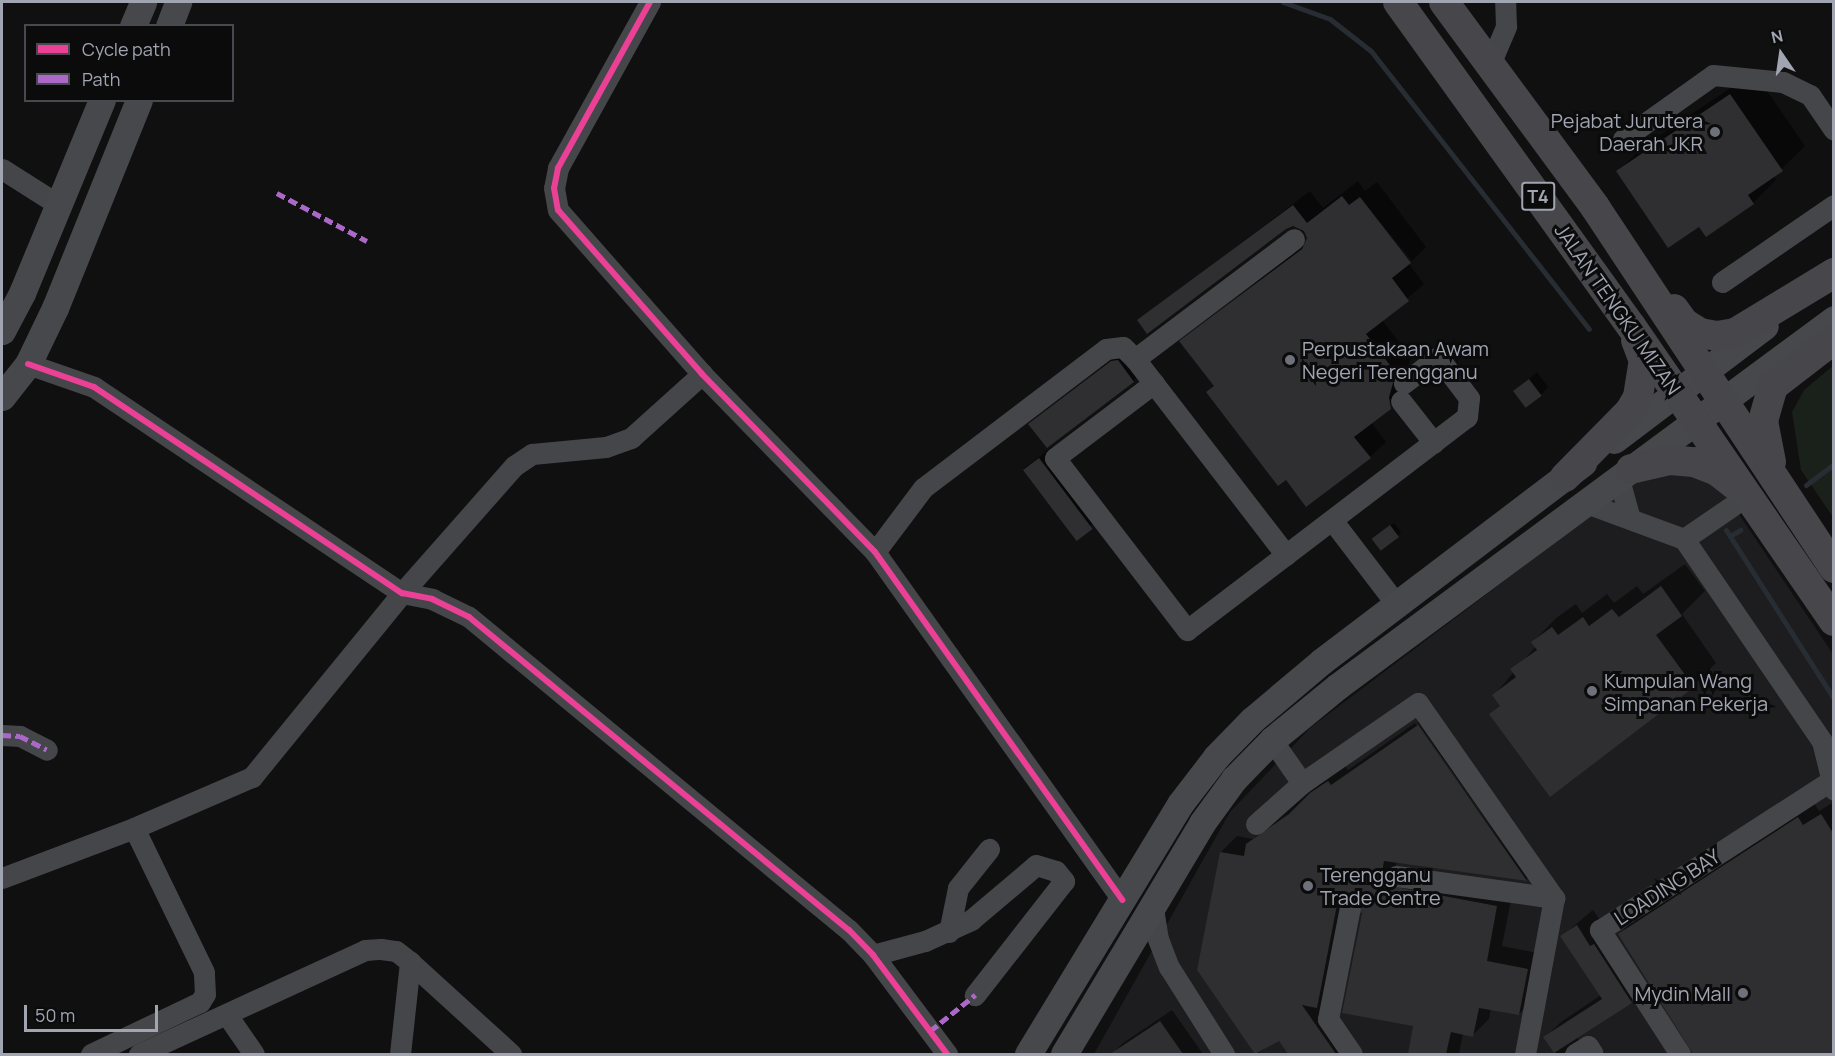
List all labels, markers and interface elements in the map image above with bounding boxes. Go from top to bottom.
legend [24,24,234,102]
north arrow [1751,24,1811,84]
text: N [1769,24,1785,48]
text: Cycle path [82,37,171,61]
text: Path [82,67,120,91]
place label: Pejabat Jurutera Daerah JKR [1551,108,1703,155]
marker: Pejabat Jurutera Daerah JKR [1708,125,1722,139]
road number: T4 [1520,181,1556,211]
street label: JALAN TENGKU MIZAN [1550,219,1686,399]
place label: Perpustakaan Awam Negeri Terengganu [1302,336,1489,383]
marker: Perpustakaan Awam Negeri Terengganu [1283,353,1297,367]
place label: Kumpulan Wang Simpanan Pekerja [1604,668,1768,715]
marker: Kumpulan Wang Simpanan Pekerja [1585,684,1599,698]
street label: LOADING BAY [1610,844,1724,930]
place label: Terengganu Trade Centre [1320,862,1441,909]
marker: Terengganu Trade Centre [1301,879,1315,893]
place label: Mydin Mall [1634,981,1731,1005]
marker: Mydin Mall [1736,986,1750,1000]
scale bar [27,993,160,1031]
text: 50 m [35,1003,75,1027]

